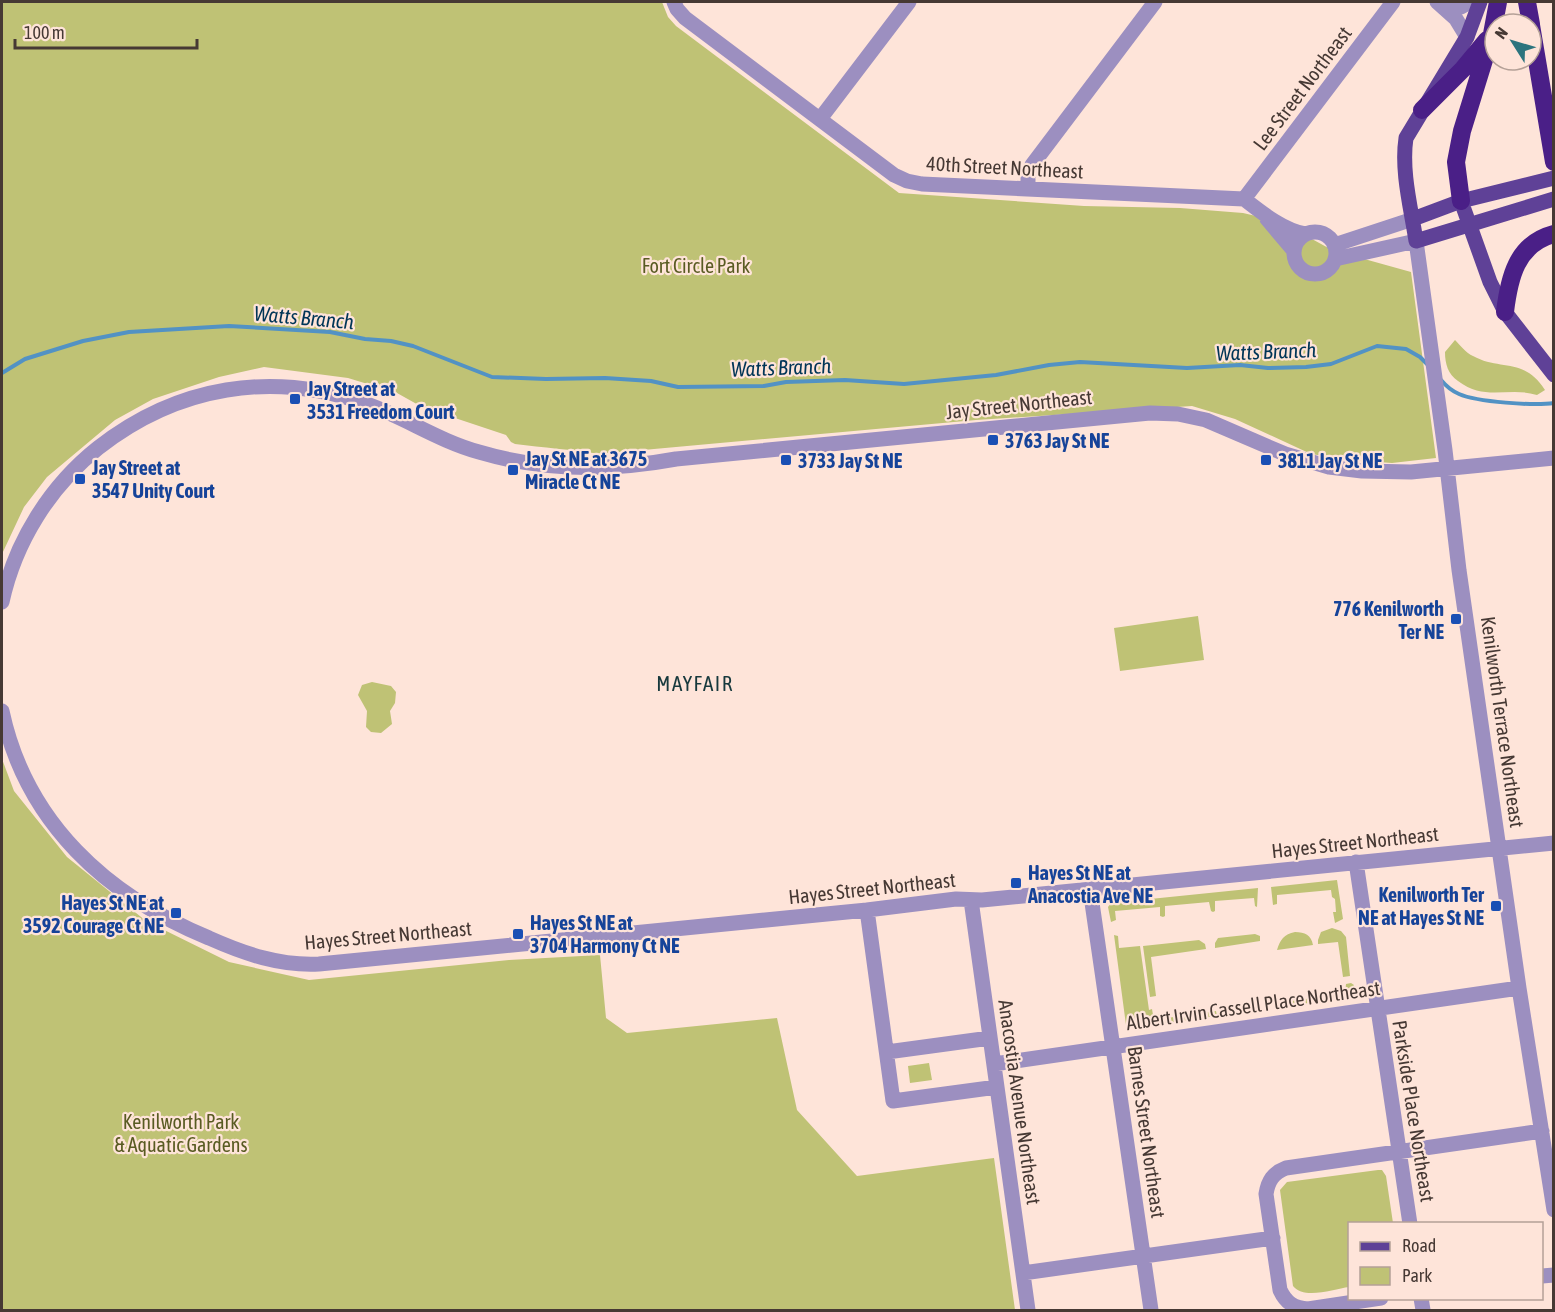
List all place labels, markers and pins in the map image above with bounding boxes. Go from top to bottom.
place label: Jay Street at 3531 Freedom Court [306,377,455,423]
marker: Jay Street at 3531 Freedom Court [288,392,302,406]
place label: 3763 Jay St NE [1005,429,1110,452]
marker: 3763 Jay St NE [986,433,1000,447]
place label: Jay St NE at 3675 Miracle Ct NE [524,447,647,493]
place label: 3733 Jay St NE [798,449,903,472]
place label: 3811 Jay St NE [1278,449,1383,472]
marker: 3733 Jay St NE [779,453,793,467]
marker: 3811 Jay St NE [1259,453,1273,467]
place label: Jay Street at 3547 Unity Court [91,456,215,502]
marker: Jay St NE at 3675 Miracle Ct NE [506,463,520,477]
marker: Jay Street at 3547 Unity Court [73,472,87,486]
place label: 776 Kenilworth Ter NE [1333,597,1444,643]
marker: 776 Kenilworth Ter NE [1449,612,1463,626]
place label: Hayes St NE at Anacostia Ave NE [1027,861,1154,907]
marker: Hayes St NE at Anacostia Ave NE [1009,876,1023,890]
place label: Kenilworth Ter NE at Hayes St NE [1358,883,1485,929]
place label: Hayes St NE at 3592 Courage Ct NE [23,891,164,937]
marker: Kenilworth Ter NE at Hayes St NE [1489,899,1503,913]
marker: Hayes St NE at 3592 Courage Ct NE [169,906,183,920]
place label: Hayes St NE at 3704 Harmony Ct NE [530,911,680,957]
marker: Hayes St NE at 3704 Harmony Ct NE [511,927,525,941]

